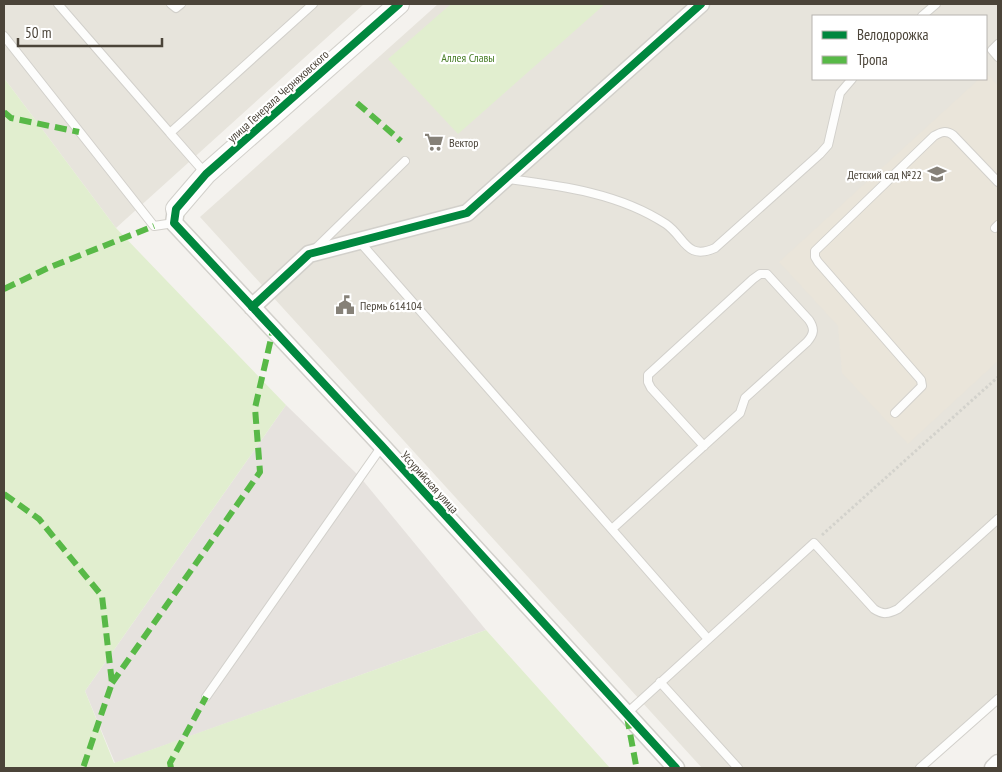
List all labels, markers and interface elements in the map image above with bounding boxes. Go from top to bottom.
scale bar [18,15,161,47]
legend [812,15,987,80]
text: 50 m [25,23,51,42]
text: Велодорожка [857,25,928,44]
street label: улица Генерала Черняховского [224,47,332,145]
park label: Аллея Славы [441,50,495,65]
text: Тропа [857,50,888,69]
supermarket icon: Вектор [423,131,445,153]
place label: Вектор [449,135,478,150]
school or university icon: Детский сад №22 [926,163,948,185]
place label: Детский сад №22 [847,167,922,182]
public building icon: Пермь 614104 [334,294,356,316]
place label: Пермь 614104 [360,298,422,313]
street label: Уссурийская улица [398,448,462,516]

